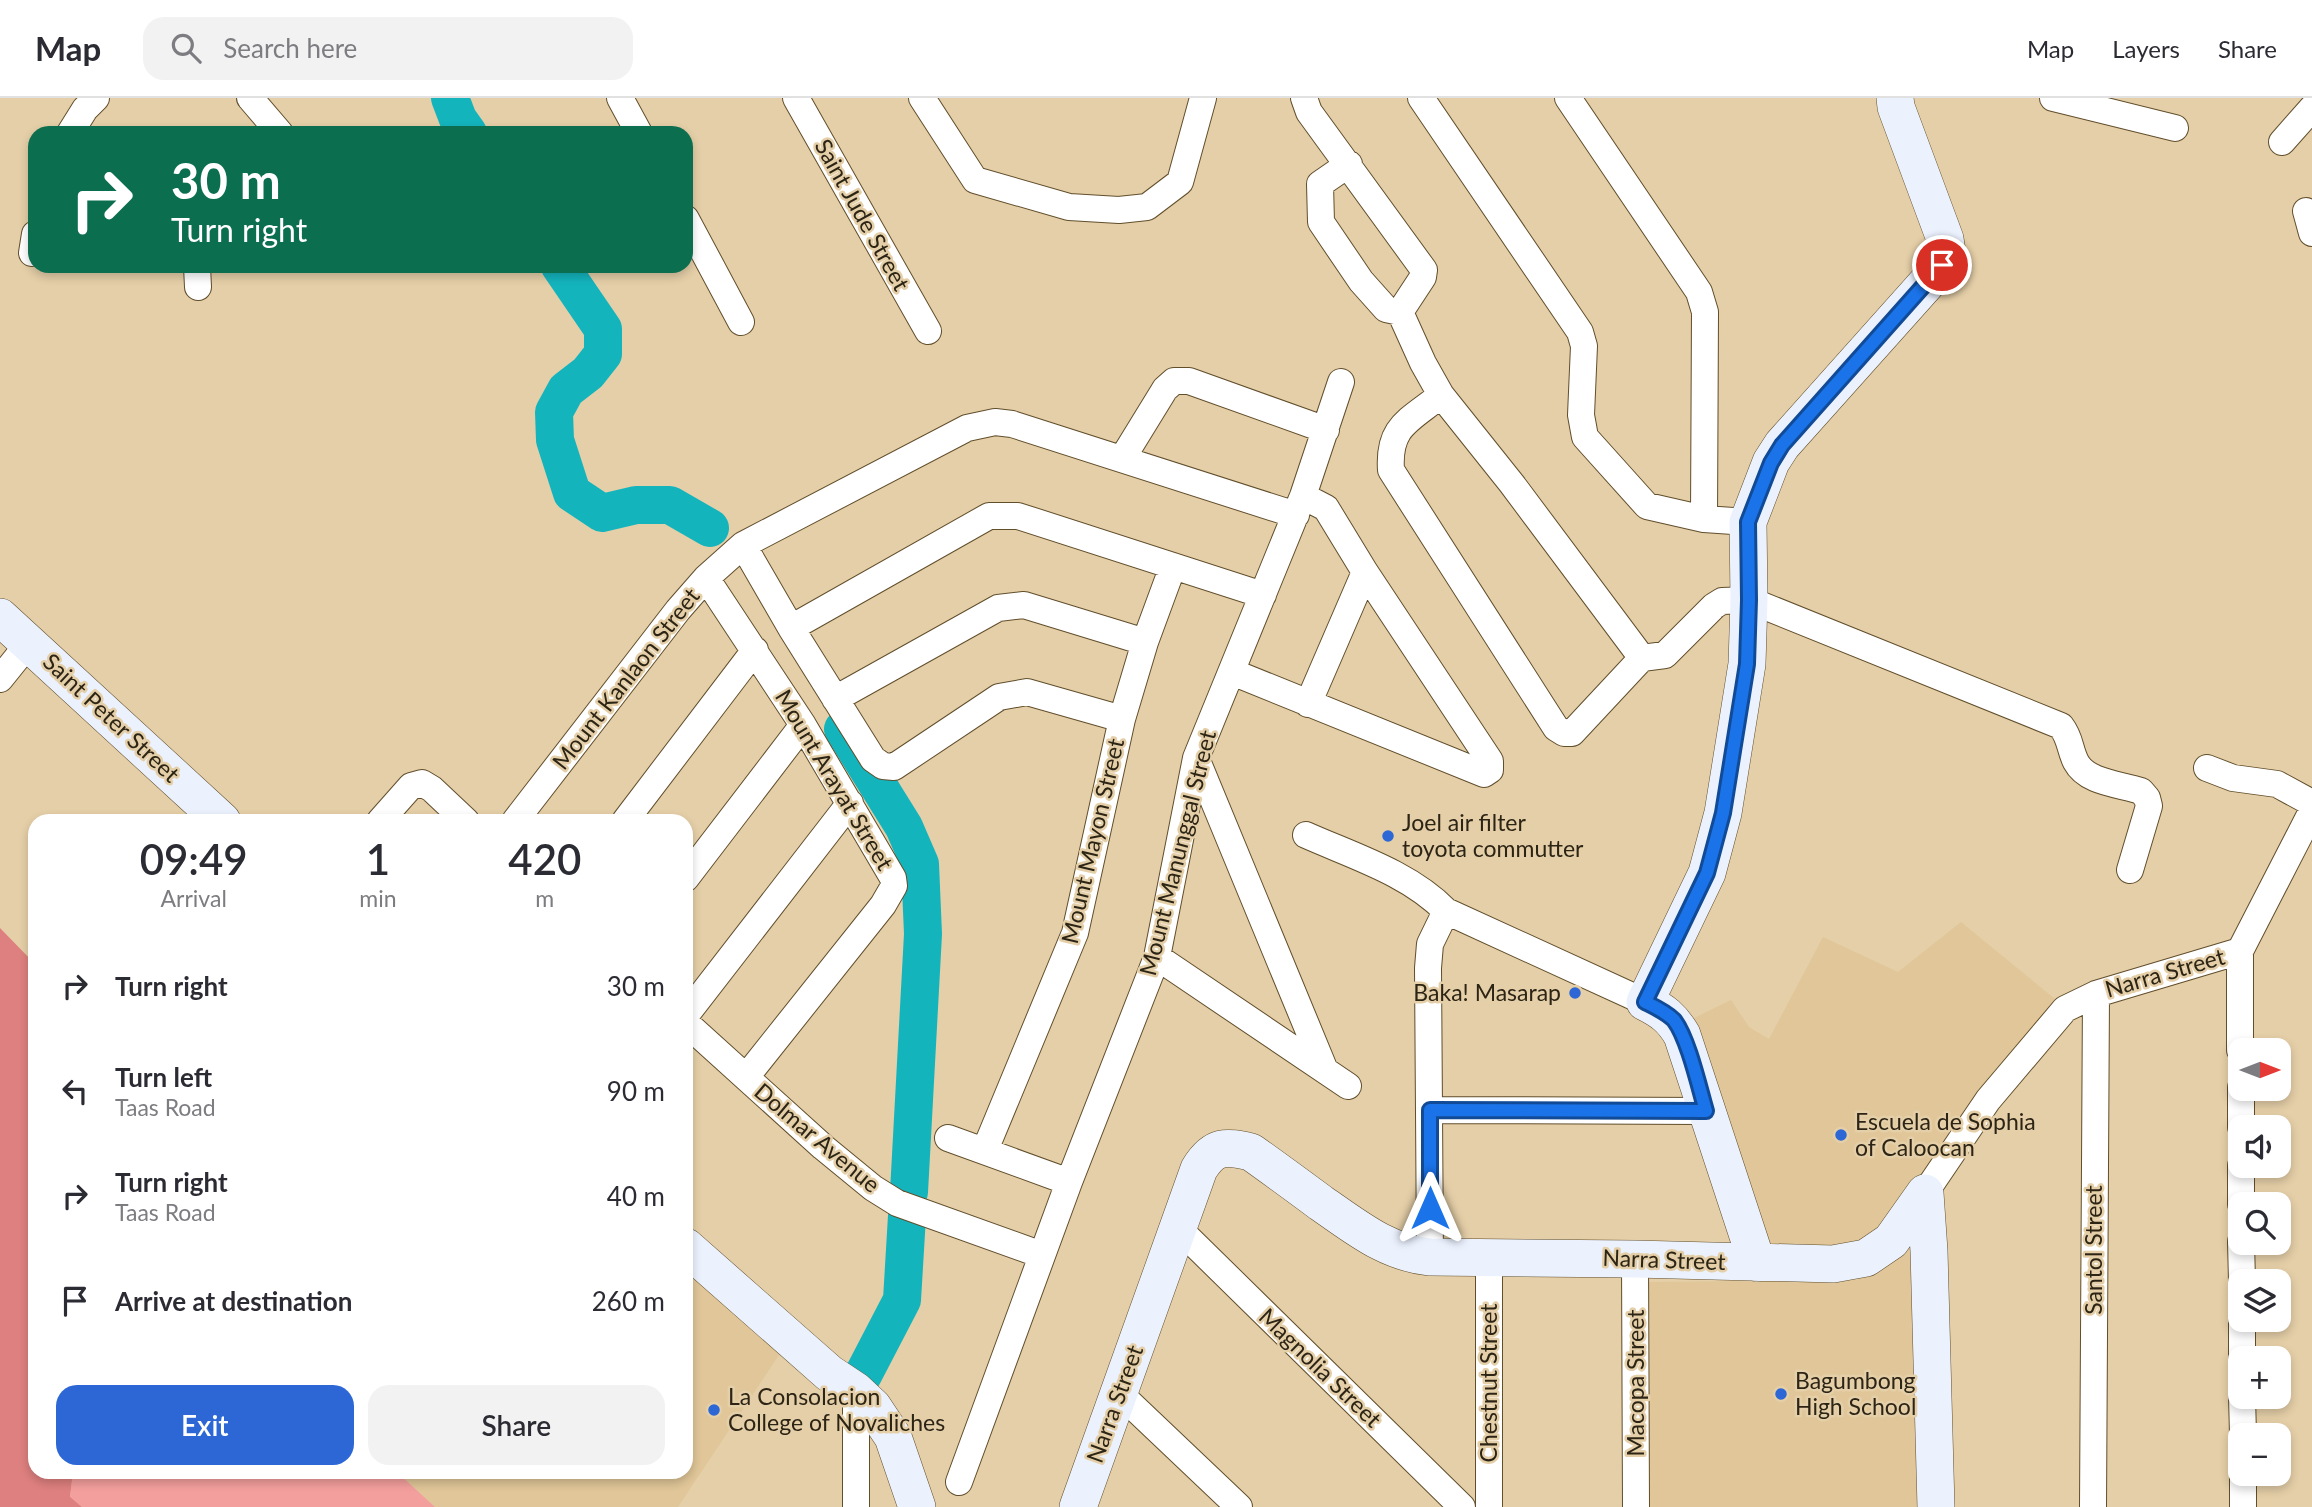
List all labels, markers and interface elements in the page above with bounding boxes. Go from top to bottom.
search box [143,17,633,80]
text: Map [35,28,101,68]
icon: search [167,29,205,67]
text: Search here [223,32,357,64]
text: Map [2027,34,2074,63]
text: Layers [2112,34,2180,63]
text: Share [2218,34,2277,63]
street label: Saint Jude Street [810,134,916,296]
text: 30 m [171,151,281,209]
icon: right [56,154,147,245]
text: Turn right [171,210,307,249]
pin [1912,235,1972,295]
icon: arrive [1923,246,1961,284]
street label: Mount Kanlaon Street [546,582,705,775]
street label: Saint Peter Street [38,647,186,788]
street label: Mount Arayat Street [770,684,900,875]
street label: Mount Manunggal Street [1133,726,1221,978]
street label: Mount Mayon Street [1055,735,1129,946]
place label: Joel air filter toyota commutter [1402,808,1584,862]
marker: Joel air filter toyota commutter [1380,828,1396,844]
text: 09:49 [140,834,248,884]
text: 1 [366,834,390,884]
text: 420 [508,834,581,884]
text: Arrival [161,884,227,912]
text: min [359,884,397,912]
text: m [535,884,554,912]
street label: Narra Street [2102,941,2228,1002]
icon: right [56,967,94,1005]
text: Turn right [115,970,228,1002]
text: 30 m [607,970,665,1002]
place label: Baka! Masarap [1413,978,1561,1006]
marker: Baka! Masarap [1567,985,1583,1001]
north arrow [2228,1038,2291,1101]
map controls [2228,1038,2291,1486]
text: Turn left [115,1061,212,1093]
icon: left [56,1072,94,1110]
text: 90 m [607,1075,665,1107]
street label: Dolmar Avenue [749,1077,886,1198]
text: Taas Road [115,1093,216,1121]
place label: Escuela de Sophia of Caloocan [1855,1107,2036,1161]
button: sound [2228,1115,2291,1178]
marker: Escuela de Sophia of Caloocan [1833,1127,1849,1143]
text: Turn right [115,1166,228,1198]
position arrow [1393,1171,1467,1245]
icon: right [56,1177,94,1215]
text: 40 m [607,1180,665,1212]
street label: Santol Street [2079,1184,2107,1315]
button: search [2228,1192,2291,1255]
text: Taas Road [115,1198,216,1226]
street label: Narra Street [1602,1243,1727,1275]
button: layers [2228,1269,2291,1332]
icon: arrive [56,1282,94,1320]
text: Arrive at destination [115,1285,352,1317]
text: 260 m [592,1285,665,1317]
street label: Magnolia Street [1254,1302,1388,1433]
street label: Chestnut Street [1474,1303,1502,1462]
street label: Macopa Street [1621,1309,1649,1457]
street label: Narra Street [1080,1340,1149,1466]
button: + [2228,1346,2291,1409]
place label: Bagumbong High School [1795,1366,1916,1420]
place label: La Consolacion College of Novaliches [728,1382,945,1436]
button: Exit [56,1385,354,1465]
button: Share [368,1385,665,1465]
marker: Bagumbong High School [1773,1386,1789,1402]
marker: La Consolacion College of Novaliches [706,1402,722,1418]
button: − [2228,1423,2291,1486]

